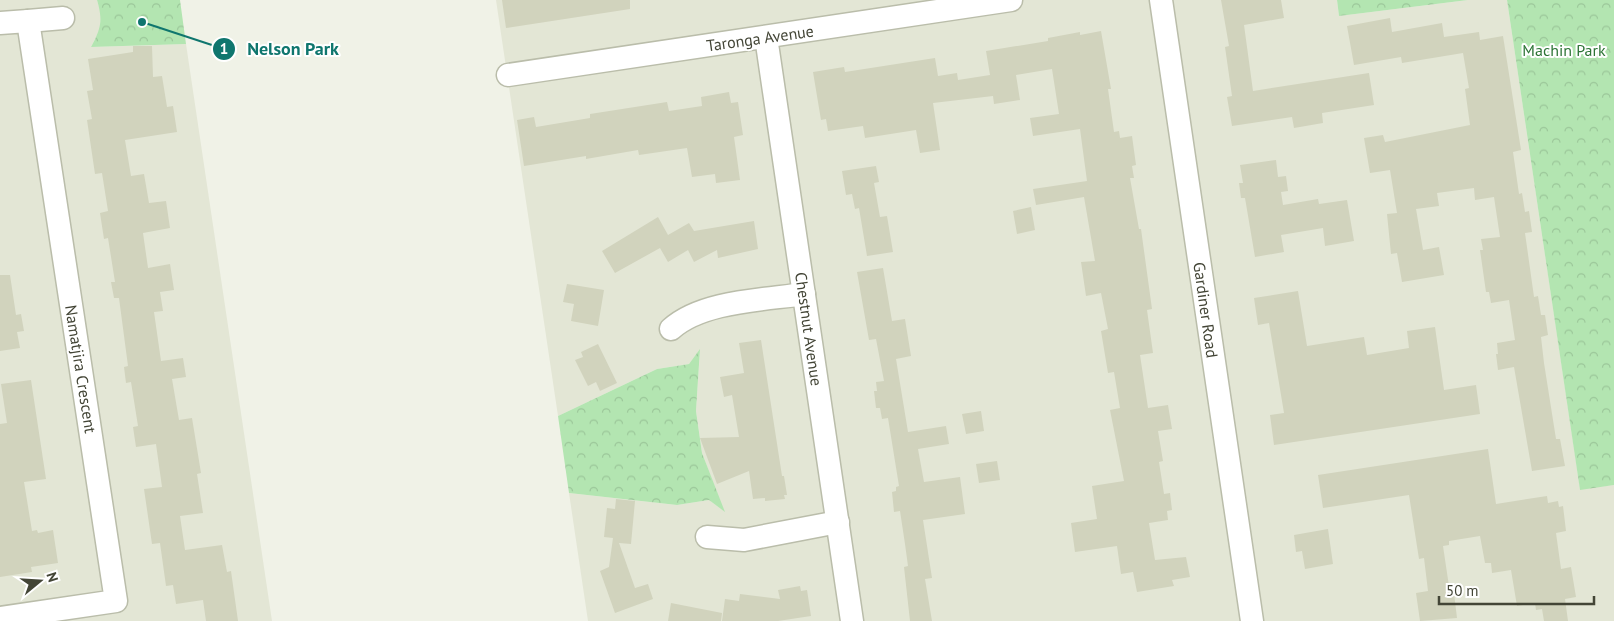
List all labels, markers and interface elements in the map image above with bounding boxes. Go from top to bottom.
street label: Taronga Avenue [705,21,815,55]
callout: Nelson Park [212,32,348,65]
text: Nelson Park [247,37,339,60]
text: 1 [220,39,228,58]
park label: Machin Park [1522,40,1606,60]
street label: Gardiner Road [1189,261,1223,359]
street label: Chestnut Avenue [791,271,827,387]
street label: Namatjira Crescent [61,303,101,435]
north arrow [15,556,65,606]
text: N [42,570,62,584]
scale bar [1439,574,1594,606]
text: 50 m [1446,581,1479,600]

